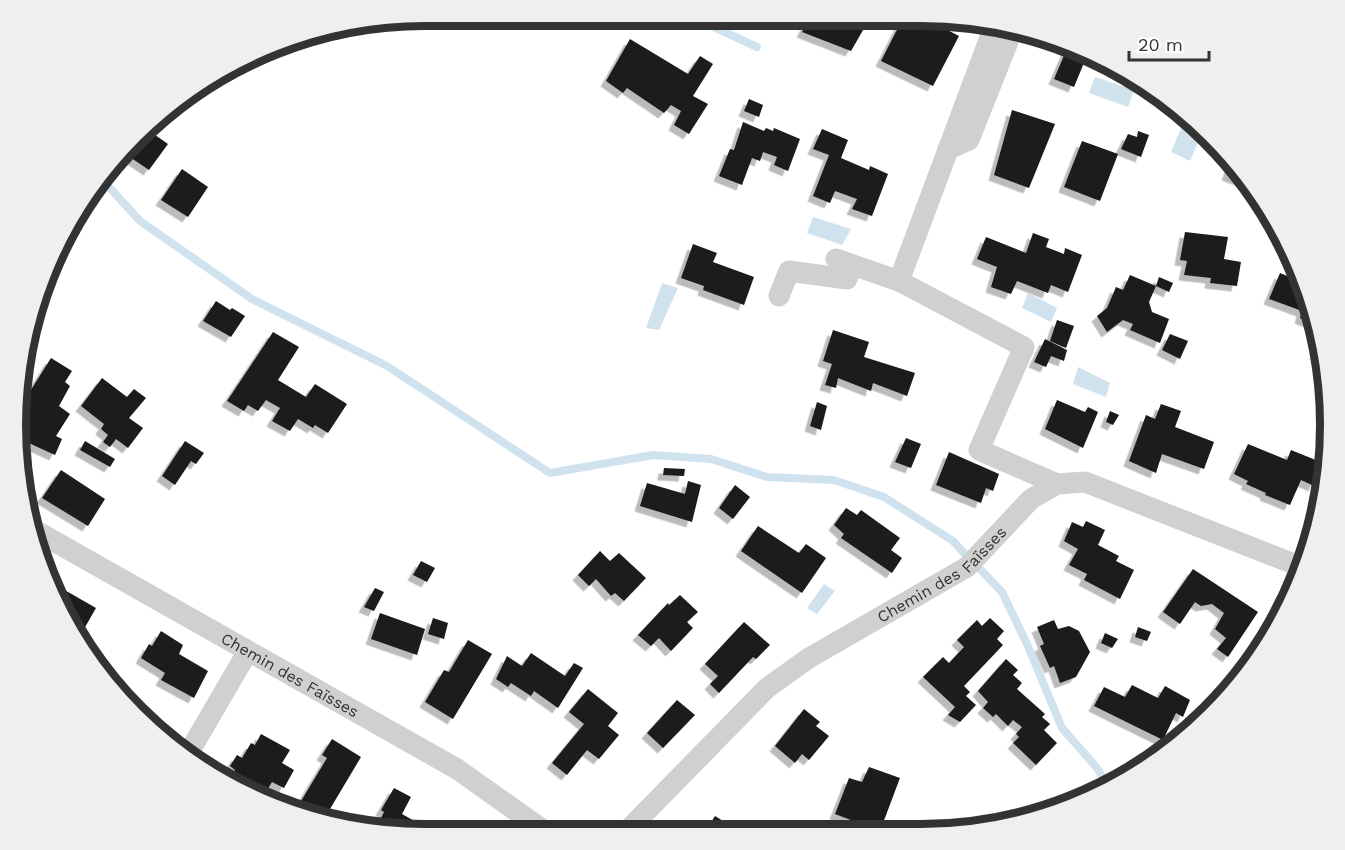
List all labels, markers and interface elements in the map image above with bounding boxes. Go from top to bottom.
scale bar [1129,24,1208,62]
text: 20 m [1138,34,1183,55]
street label: Chemin des Faïsses [874,522,1010,626]
street label: Chemin des Faïsses [218,628,362,721]

